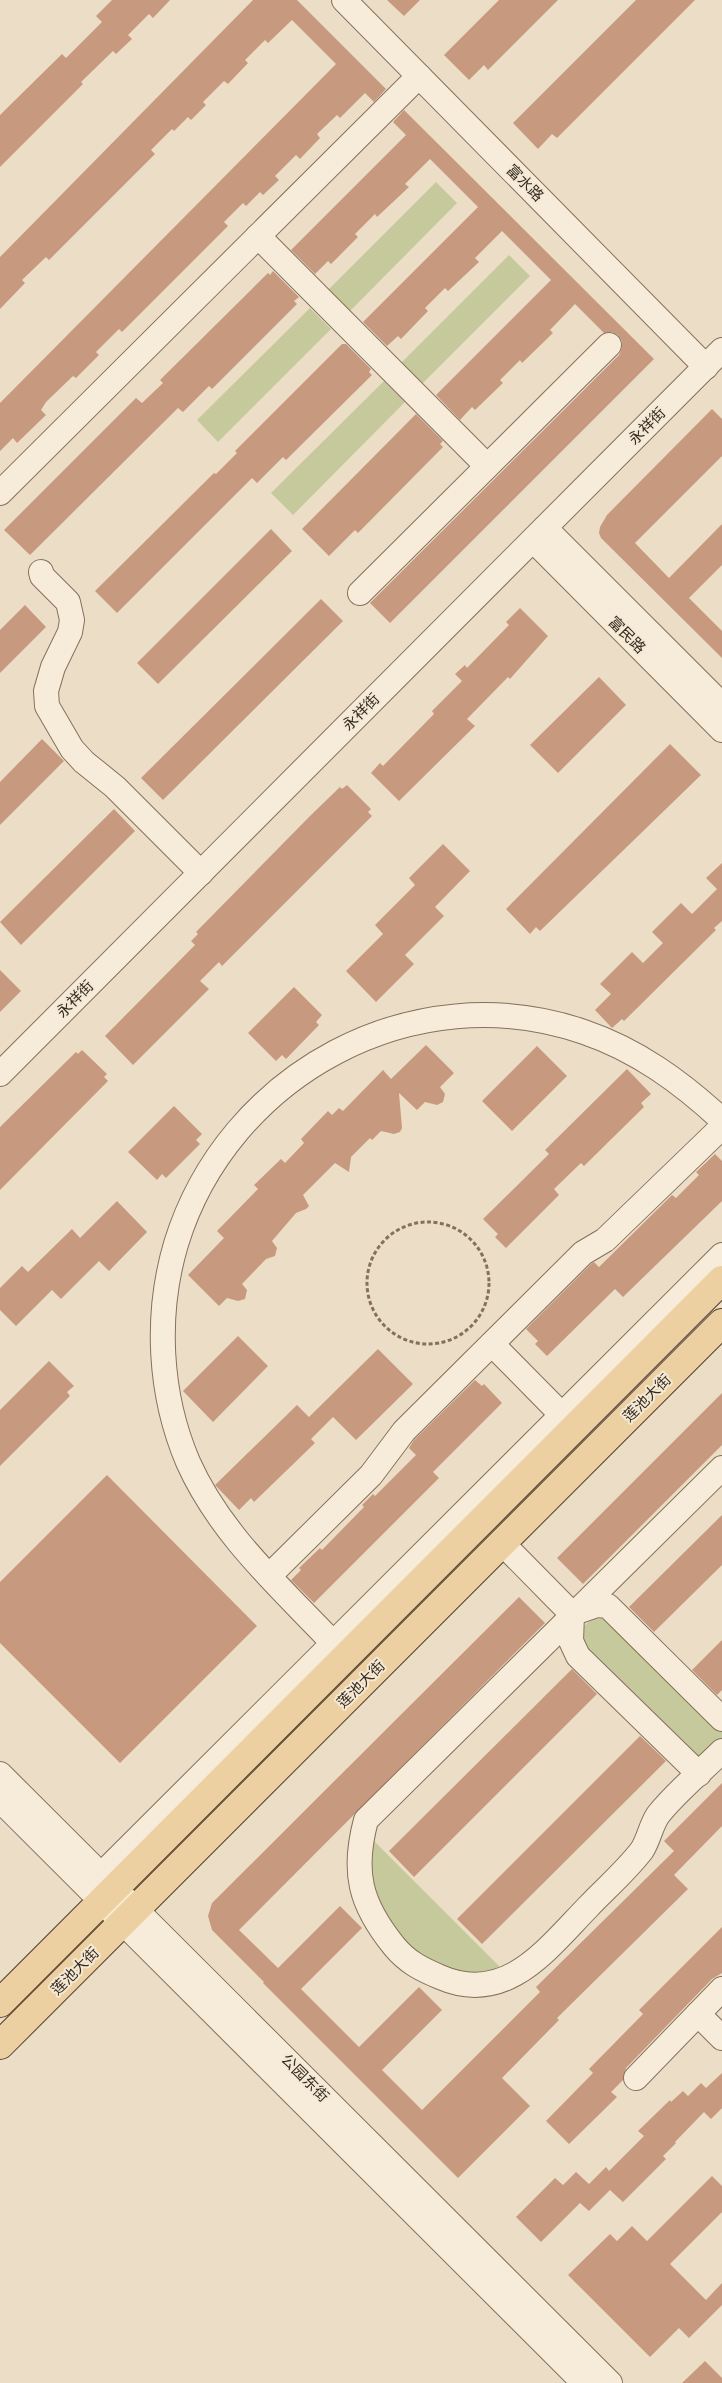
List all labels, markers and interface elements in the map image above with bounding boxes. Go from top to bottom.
street label: 富水路 [503,160,548,205]
street label: 永祥街 [624,403,669,448]
street label: 富民路 [605,612,650,657]
street label: 永祥街 [338,689,383,734]
street label: 永祥街 [52,976,97,1021]
street label: 莲池大街 [619,1370,675,1426]
street label: 莲池大街 [333,1656,389,1712]
street label: 莲池大街 [47,1943,103,1999]
street label: 公园东街 [277,2050,333,2106]

